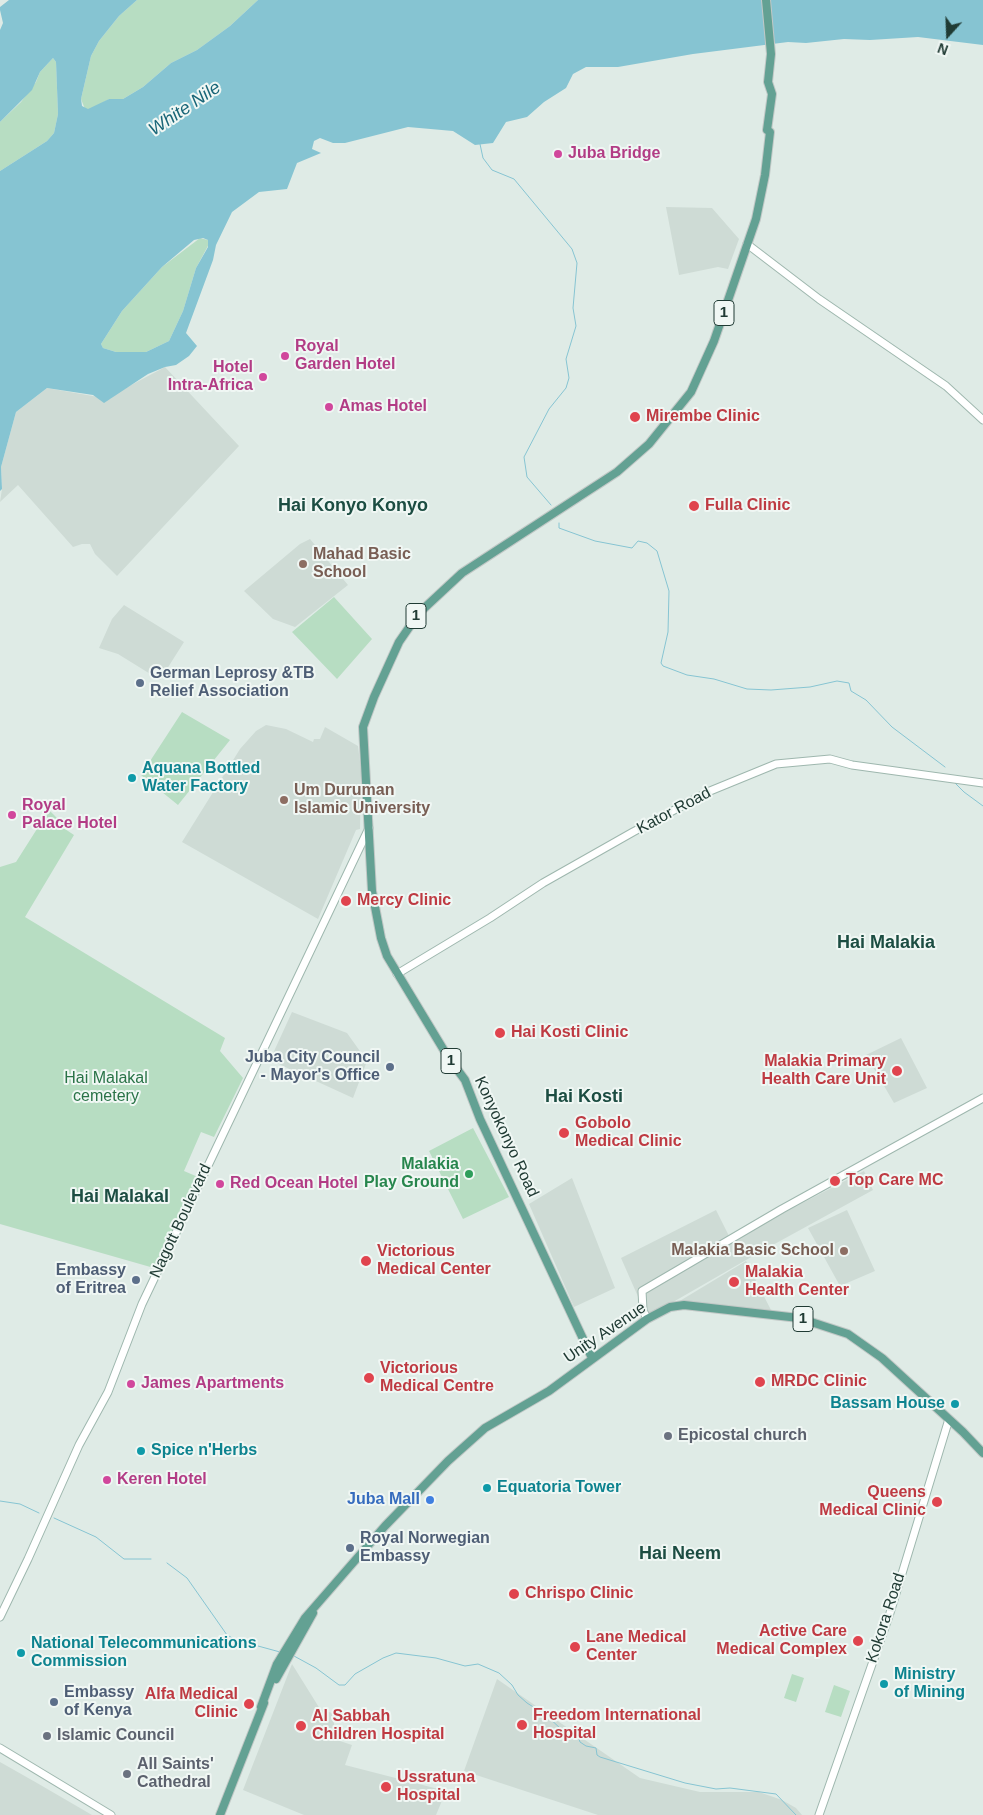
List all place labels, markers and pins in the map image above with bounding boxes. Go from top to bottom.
place label: Juba Bridge [568,144,660,164]
marker: Juba Bridge [552,148,564,160]
place label: Royal Garden Hotel [295,337,395,375]
marker: Royal Garden Hotel [279,350,291,362]
place label: Hotel Intra-Africa [168,358,253,396]
marker: Hotel Intra-Africa [257,371,269,383]
place label: Amas Hotel [339,397,427,417]
marker: Amas Hotel [323,401,335,413]
place label: Mirembe Clinic [646,407,760,427]
marker: Mirembe Clinic [628,410,642,424]
place label: Fulla Clinic [705,496,790,516]
marker: Fulla Clinic [687,499,701,513]
place label: Mahad Basic School [313,545,411,583]
marker: Mahad Basic School [297,558,309,570]
place label: German Leprosy &TB Relief Association [150,664,314,702]
marker: German Leprosy &TB Relief Association [134,677,146,689]
place label: Aquana Bottled Water Factory [142,759,260,797]
marker: Aquana Bottled Water Factory [126,772,138,784]
place label: Um Duruman Islamic University [294,781,430,819]
marker: Um Duruman Islamic University [278,794,290,806]
place label: Royal Palace Hotel [22,796,117,834]
marker: Royal Palace Hotel [6,809,18,821]
place label: Mercy Clinic [357,891,451,911]
marker: Mercy Clinic [339,894,353,908]
place label: Hai Kosti Clinic [511,1023,628,1043]
marker: Hai Kosti Clinic [493,1026,507,1040]
place label: Juba City Council - Mayor's Office [245,1048,380,1086]
place label: Malakia Primary Health Care Unit [762,1052,886,1090]
marker: Juba City Council - Mayor's Office [384,1061,396,1073]
marker: Malakia Primary Health Care Unit [890,1064,904,1078]
place label: Gobolo Medical Clinic [575,1114,682,1152]
marker: Gobolo Medical Clinic [557,1126,571,1140]
place label: Malakia Play Ground [364,1155,459,1193]
marker: Malakia Play Ground [463,1168,475,1180]
place label: Top Care MC [846,1171,943,1191]
place label: Red Ocean Hotel [230,1174,358,1194]
marker: Top Care MC [828,1174,842,1188]
marker: Red Ocean Hotel [214,1178,226,1190]
place label: Malakia Basic School [671,1241,834,1261]
place label: Victorious Medical Center [377,1242,491,1280]
marker: Malakia Basic School [838,1245,850,1257]
marker: Victorious Medical Center [359,1254,373,1268]
place label: Embassy of Eritrea [56,1261,126,1299]
place label: Malakia Health Center [745,1263,849,1301]
marker: Embassy of Eritrea [130,1274,142,1286]
marker: Malakia Health Center [727,1275,741,1289]
place label: Victorious Medical Centre [380,1359,494,1397]
marker: Victorious Medical Centre [362,1371,376,1385]
place label: MRDC Clinic [771,1372,867,1392]
place label: James Apartments [141,1374,284,1394]
marker: MRDC Clinic [753,1375,767,1389]
marker: James Apartments [125,1378,137,1390]
place label: Bassam House [830,1394,945,1414]
marker: Bassam House [949,1398,961,1410]
place label: Epicostal church [678,1426,807,1446]
marker: Epicostal church [662,1430,674,1442]
place label: Spice n'Herbs [151,1441,257,1461]
marker: Spice n'Herbs [135,1445,147,1457]
place label: Keren Hotel [117,1470,207,1490]
marker: Keren Hotel [101,1474,113,1486]
place label: Equatoria Tower [497,1478,621,1498]
marker: Equatoria Tower [481,1482,493,1494]
place label: Queens Medical Clinic [819,1483,926,1521]
place label: Juba Mall [347,1490,420,1510]
marker: Juba Mall [424,1494,436,1506]
marker: Queens Medical Clinic [930,1495,944,1509]
place label: Royal Norwegian Embassy [360,1529,490,1567]
marker: Royal Norwegian Embassy [344,1542,356,1554]
place label: Chrispo Clinic [525,1584,633,1604]
marker: Chrispo Clinic [507,1587,521,1601]
place label: Active Care Medical Complex [716,1622,847,1660]
place label: Lane Medical Center [586,1628,686,1666]
place label: National Telecommunications Commission [31,1634,257,1672]
marker: Active Care Medical Complex [851,1634,865,1648]
marker: Lane Medical Center [568,1640,582,1654]
marker: National Telecommunications Commission [15,1647,27,1659]
place label: Ministry of Mining [894,1665,965,1703]
marker: Ministry of Mining [878,1678,890,1690]
place label: Embassy of Kenya [64,1683,134,1721]
place label: Alfa Medical Clinic [145,1685,238,1723]
marker: Embassy of Kenya [48,1696,60,1708]
marker: Alfa Medical Clinic [242,1697,256,1711]
place label: Freedom International Hospital [533,1706,701,1744]
place label: Al Sabbah Children Hospital [312,1707,444,1745]
marker: Freedom International Hospital [515,1718,529,1732]
marker: Al Sabbah Children Hospital [294,1719,308,1733]
place label: Islamic Council [57,1726,174,1746]
marker: Islamic Council [41,1730,53,1742]
place label: All Saints' Cathedral [137,1755,214,1793]
marker: All Saints' Cathedral [121,1768,133,1780]
place label: Ussratuna Hospital [397,1768,475,1806]
marker: Ussratuna Hospital [379,1780,393,1794]

